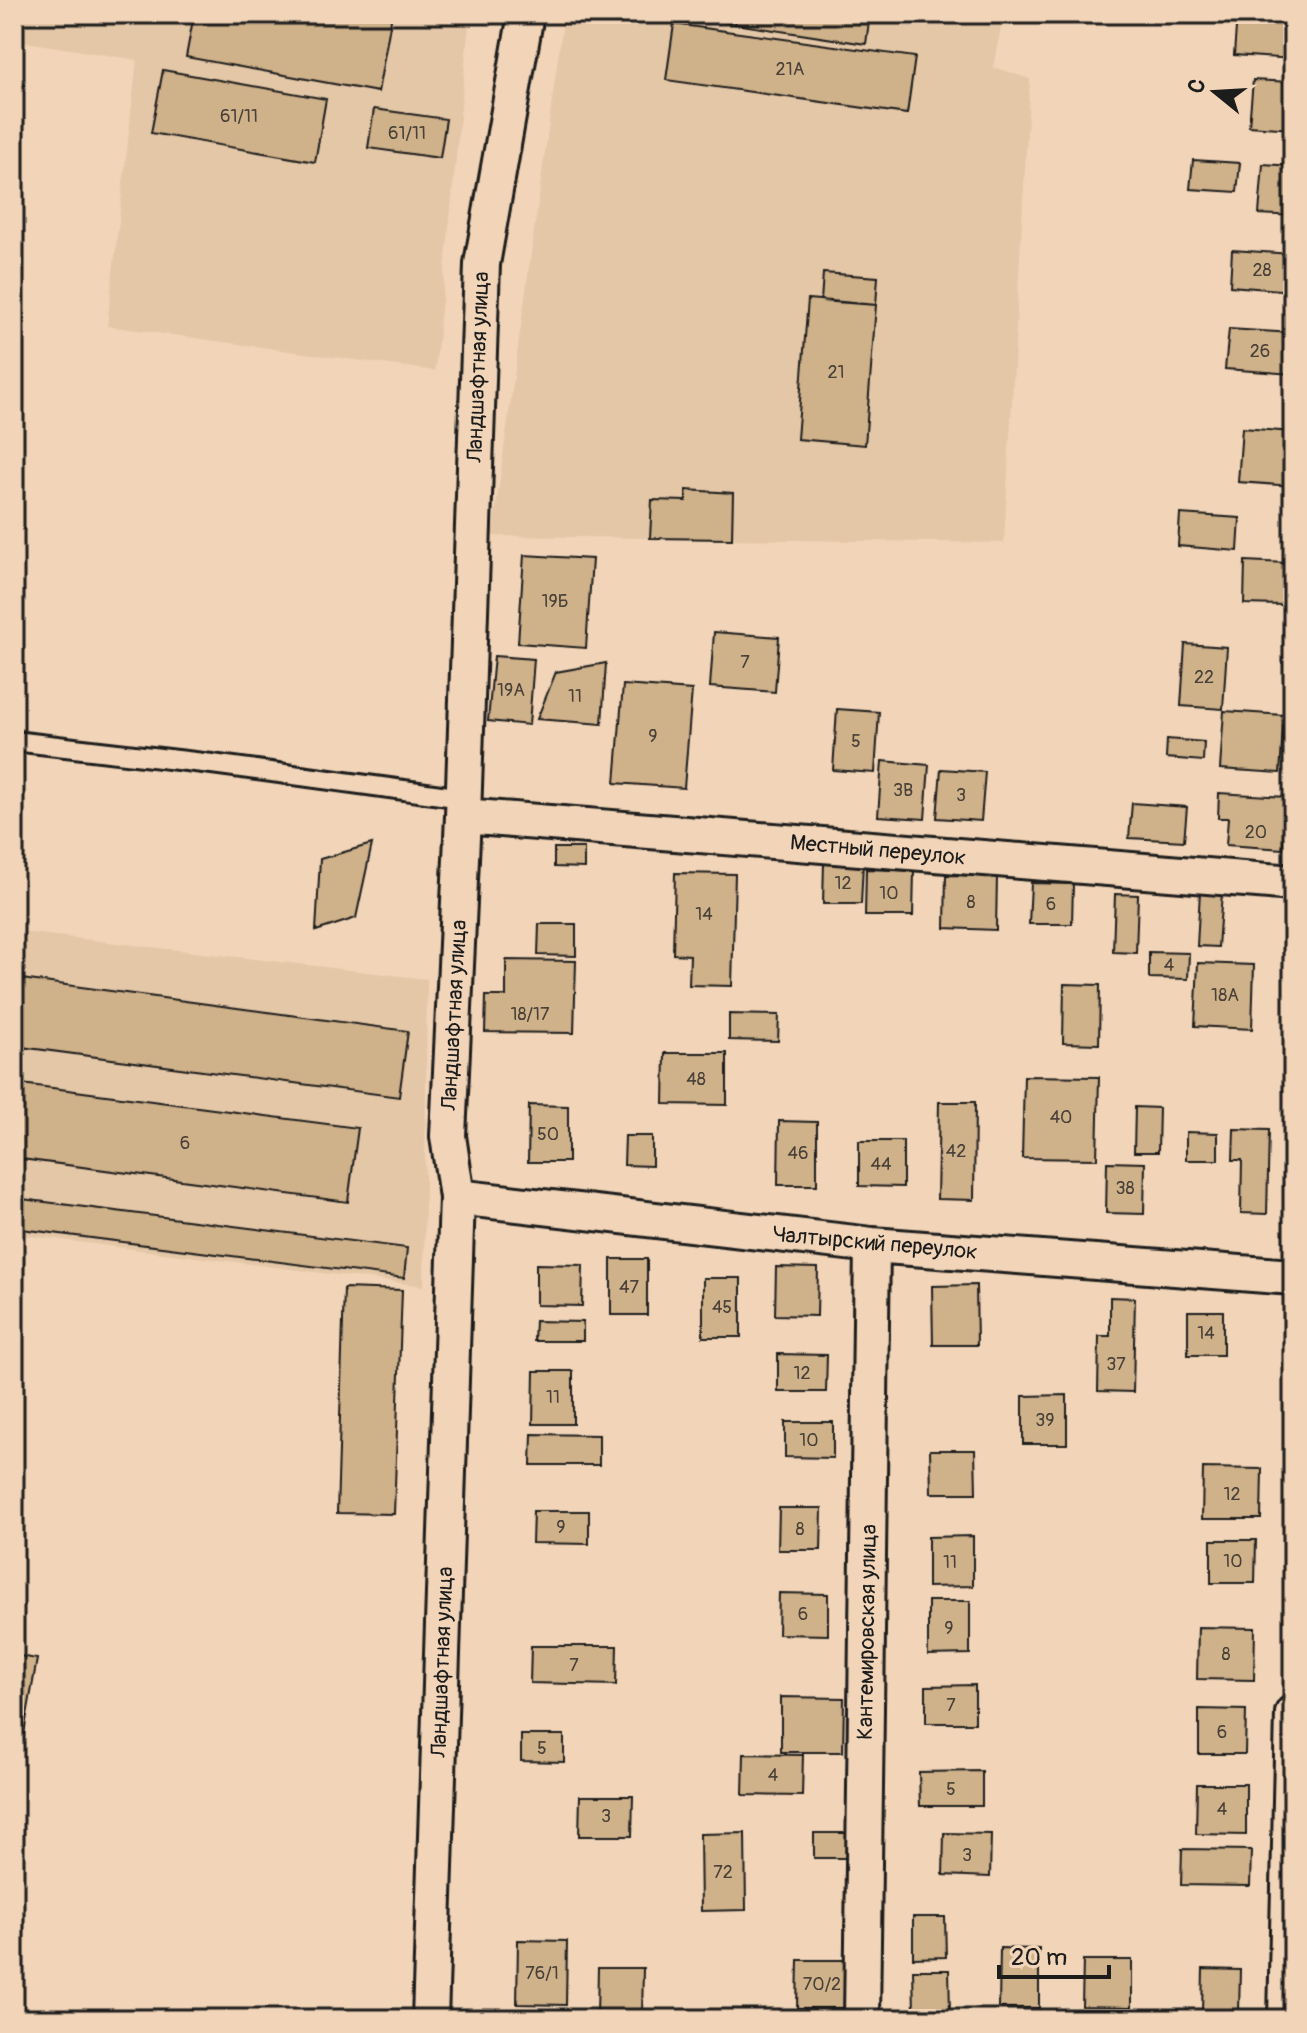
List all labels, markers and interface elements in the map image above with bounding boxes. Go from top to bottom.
north arrow [1175,52,1255,132]
house number: 21А [776,58,805,81]
text: С [1182,75,1212,97]
house number: 61/11 [220,105,258,128]
house number: 61/11 [388,122,426,145]
house number: 28 [1252,259,1272,282]
street label: Ландшафтная улица [461,271,495,464]
house number: 26 [1250,340,1270,363]
house number: 21 [827,361,845,384]
house number: 19Б [541,590,569,613]
house number: 7 [740,651,750,674]
house number: 22 [1194,666,1214,689]
house number: 19А [497,679,525,702]
house number: 11 [568,685,582,708]
house number: 9 [648,725,658,748]
house number: 5 [851,730,861,753]
house number: 3В [893,779,913,802]
house number: 3 [956,784,966,807]
house number: 20 [1245,821,1267,844]
street label: Местный переулок [789,828,967,872]
house number: 12 [834,872,852,895]
house number: 10 [879,882,899,905]
house number: 8 [966,891,976,914]
house number: 6 [1046,893,1056,916]
house number: 14 [695,903,713,926]
street label: Ландшафтная улица [435,919,473,1112]
house number: 4 [1164,954,1175,977]
house number: 18А [1211,984,1239,1007]
house number: 18/17 [510,1003,550,1026]
house number: 48 [686,1068,706,1091]
house number: 40 [1050,1106,1072,1129]
house number: 50 [537,1123,559,1146]
house number: 6 [180,1132,190,1155]
house number: 42 [946,1140,966,1163]
house number: 46 [788,1142,808,1165]
house number: 44 [871,1153,892,1176]
house number: 38 [1115,1177,1135,1200]
street label: Чалтырский переулок [771,1220,979,1266]
house number: 47 [619,1276,639,1299]
house number: 45 [712,1296,732,1319]
house number: 14 [1197,1322,1215,1345]
house number: 37 [1106,1353,1126,1376]
house number: 12 [793,1362,811,1385]
house number: 11 [546,1386,560,1409]
house number: 39 [1035,1409,1055,1432]
house number: 10 [799,1429,819,1452]
house number: 12 [1223,1483,1241,1506]
house number: 9 [556,1516,566,1539]
house number: 8 [795,1518,805,1541]
street label: Кантемировская улица [851,1524,883,1740]
house number: 10 [1223,1550,1243,1573]
house number: 11 [943,1551,957,1574]
street label: Ландшафтная улица [425,1566,459,1759]
house number: 6 [798,1603,808,1626]
house number: 9 [944,1617,954,1640]
house number: 8 [1221,1643,1231,1666]
house number: 7 [569,1654,579,1677]
house number: 7 [946,1694,956,1717]
house number: 6 [1217,1721,1227,1744]
house number: 5 [537,1737,547,1760]
house number: 4 [768,1764,779,1787]
house number: 5 [946,1778,956,1801]
house number: 4 [1217,1798,1228,1821]
house number: 3 [601,1805,611,1828]
house number: 3 [962,1844,972,1867]
house number: 72 [713,1861,733,1884]
scale bar [999,1929,1109,1979]
text: 20 m [1011,1943,1067,1972]
house number: 76/1 [525,1962,559,1985]
house number: 70/2 [803,1973,841,1996]

